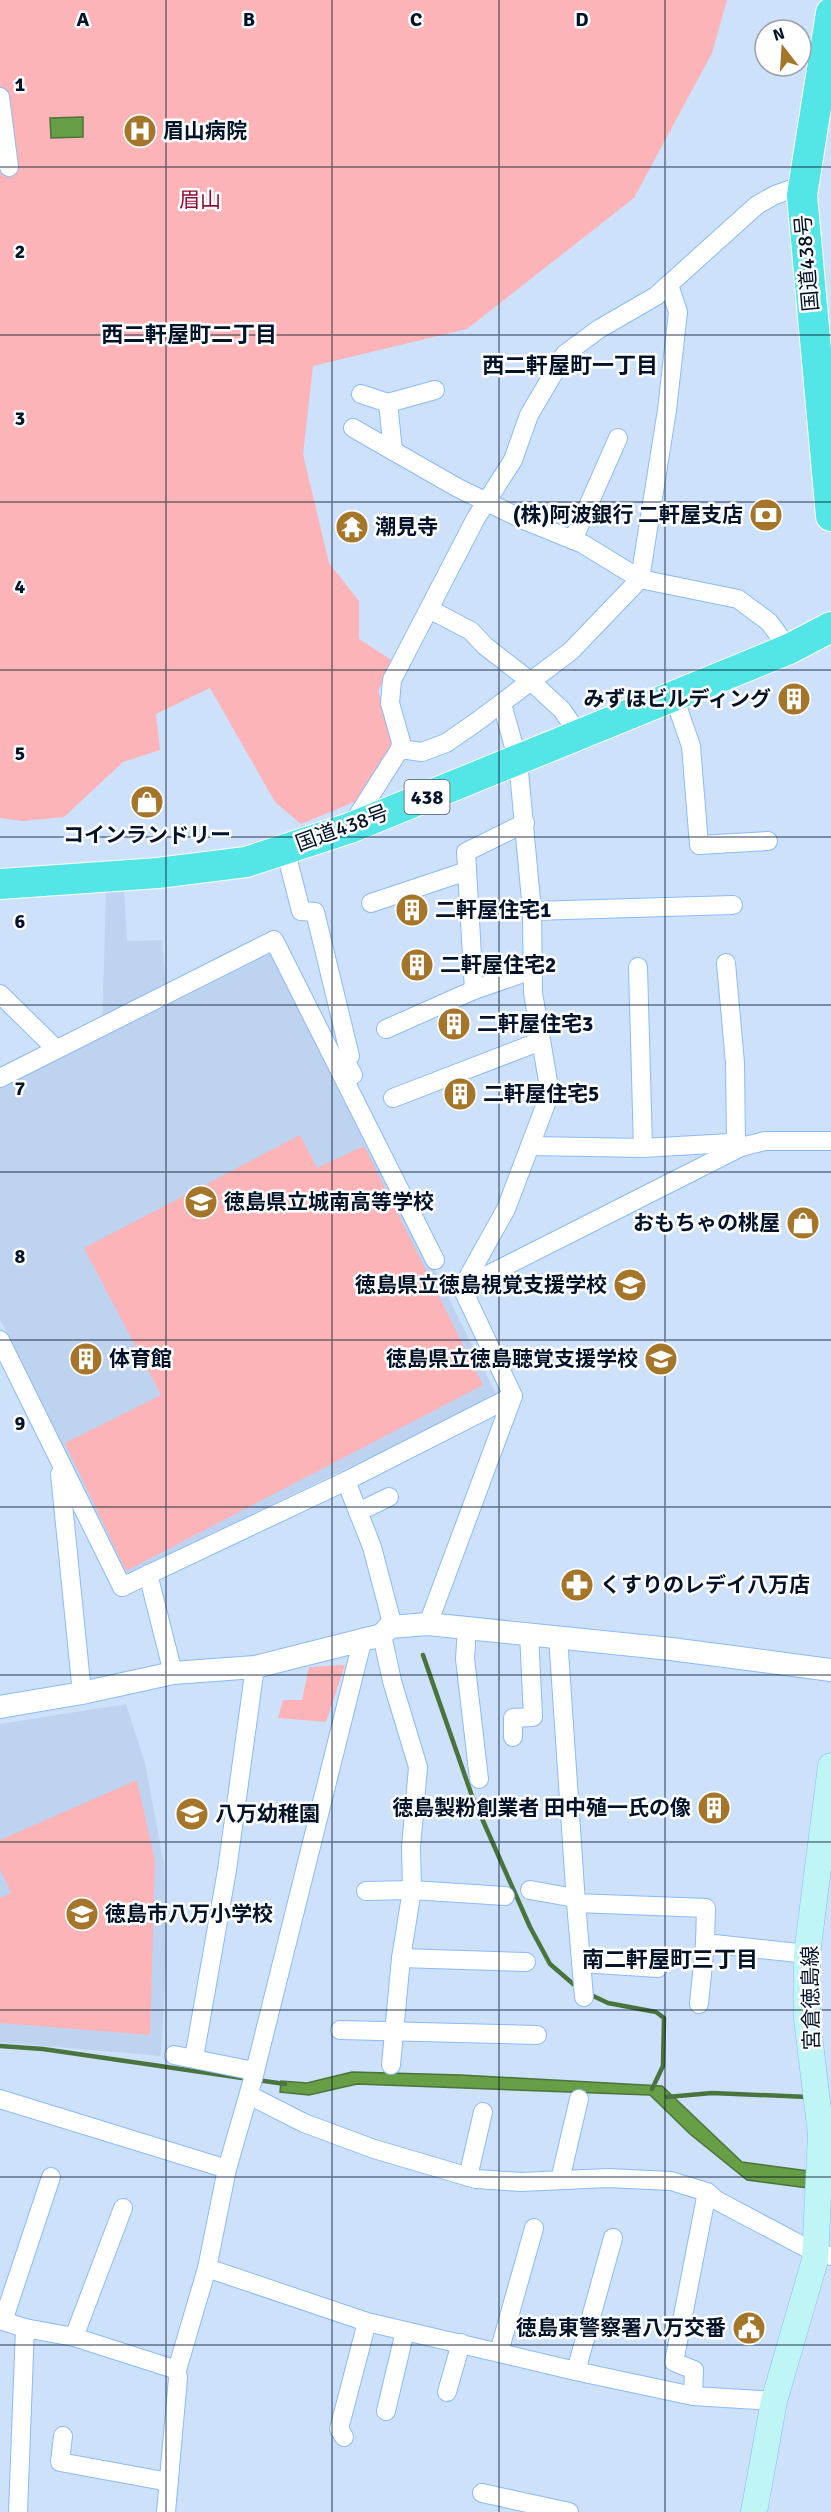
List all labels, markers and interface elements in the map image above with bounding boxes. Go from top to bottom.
text: A [77,7,90,32]
text: B [243,7,255,32]
text: C [410,7,422,32]
text: D [575,7,589,32]
north arrow [753,18,813,78]
text: N [771,23,787,46]
text: 1 [15,72,26,97]
hospital icon: 眉山病院 [122,113,158,149]
place label: 眉山病院 [163,118,247,144]
park label: 眉山 [179,187,221,213]
street label: 国道438号 [790,214,824,312]
text: 2 [15,239,25,264]
district label: 西二軒屋町二丁目 [101,321,277,348]
district label: 西二軒屋町一丁目 [482,352,658,379]
text: 3 [15,406,25,431]
bank icon: (株)阿波銀行 二軒屋支店 [748,497,784,533]
place label: (株)阿波銀行 二軒屋支店 [513,502,743,528]
temple icon: 潮見寺 [334,509,370,545]
place label: 潮見寺 [375,514,438,540]
text: 4 [15,574,26,599]
building icon: みずほビルディング [776,681,812,717]
place label: みずほビルディング [583,686,771,712]
text: 5 [15,741,25,766]
road number: 438 [404,780,450,814]
shop icon: コインランドリー [129,784,165,820]
street label: 国道438号 [292,799,392,857]
place label: コインランドリー [63,822,231,848]
building icon: 二軒屋住宅1 [394,892,430,928]
place label: 二軒屋住宅1 [435,897,551,923]
text: 6 [15,909,26,934]
building icon: 二軒屋住宅2 [399,947,435,983]
place label: 二軒屋住宅2 [440,952,556,978]
building icon: 二軒屋住宅3 [436,1006,472,1042]
place label: 二軒屋住宅3 [477,1011,593,1037]
text: 7 [15,1076,26,1101]
building icon: 二軒屋住宅5 [442,1076,478,1112]
place label: 二軒屋住宅5 [483,1081,599,1107]
school or university icon: 徳島県立城南高等学校 [183,1184,219,1220]
place label: 徳島県立城南高等学校 [224,1189,434,1215]
shop icon: おもちゃの桃屋 [785,1205,821,1241]
place label: おもちゃの桃屋 [633,1210,780,1236]
text: 8 [15,1244,26,1269]
school or university icon: 徳島県立徳島視覚支援学校 [612,1267,648,1303]
place label: 徳島県立徳島視覚支援学校 [355,1272,607,1298]
building icon: 体育館 [68,1341,104,1377]
school or university icon: 徳島県立徳島聴覚支援学校 [643,1341,679,1377]
place label: 体育館 [109,1346,172,1372]
place label: 徳島県立徳島聴覚支援学校 [386,1346,638,1372]
text: 9 [15,1411,26,1436]
pharmacy icon: くすりのレデイ八万店 [559,1567,595,1603]
place label: くすりのレデイ八万店 [600,1572,810,1598]
building icon: 徳島製粉創業者 田中殖一氏の像 [696,1790,732,1826]
place label: 徳島製粉創業者 田中殖一氏の像 [392,1795,691,1821]
school or university icon: 八万幼稚園 [174,1796,210,1832]
place label: 八万幼稚園 [215,1801,320,1827]
school or university icon: 徳島市八万小学校 [64,1896,100,1932]
place label: 徳島市八万小学校 [105,1901,273,1927]
street label: 宮倉徳島線 [797,1945,825,2051]
district label: 南二軒屋町三丁目 [582,1946,758,1973]
public building icon: 徳島東警察署八万交番 [731,2310,767,2346]
place label: 徳島東警察署八万交番 [516,2315,726,2341]

